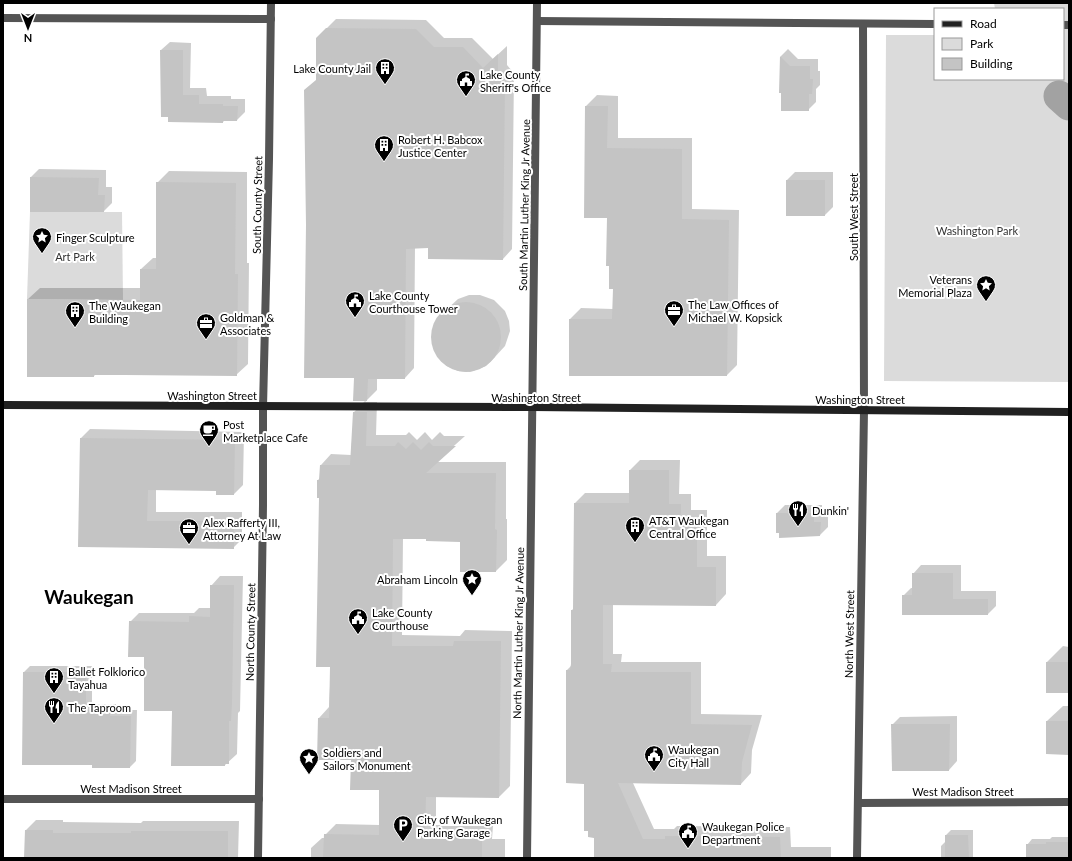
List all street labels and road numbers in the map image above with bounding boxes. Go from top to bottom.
street label: South Martin Luther King Jr Avenue [516,119,532,291]
street label: South County Street [250,156,264,254]
street label: South West Street [847,173,860,261]
street label: Washington Street [167,389,257,402]
street label: Washington Street [491,391,581,404]
street label: Washington Street [815,393,905,406]
street label: North Martin Luther King Jr Avenue [510,547,526,719]
street label: North County Street [243,583,257,681]
street label: North West Street [842,590,856,678]
street label: West Madison Street [80,782,182,795]
street label: West Madison Street [912,785,1014,798]

